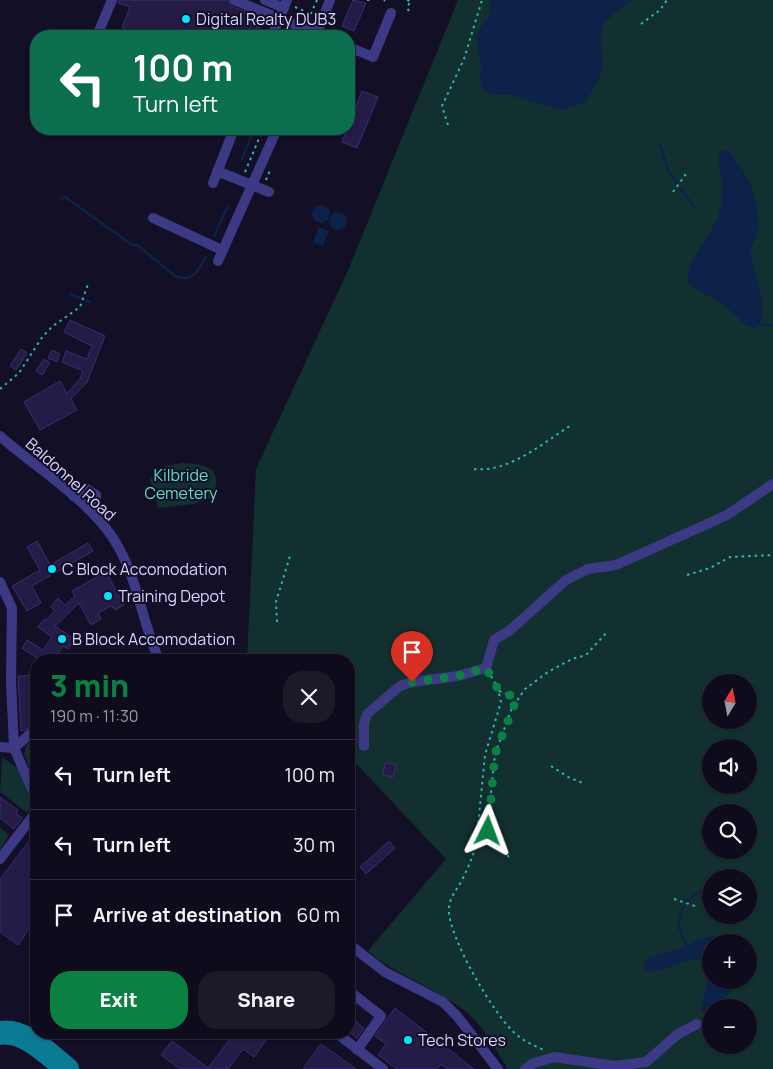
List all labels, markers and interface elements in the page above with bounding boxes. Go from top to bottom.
place label: Digital Realty DUB3 [196,8,336,30]
marker: Digital Realty DUB3 [180,13,192,25]
text: 100 m [133,44,233,92]
icon: left [50,50,115,115]
text: Turn left [133,89,218,119]
street label: Baldonnel Road [21,433,121,525]
park label: Kilbride Cemetery [145,464,218,504]
place label: C Block Accomodation [62,558,227,580]
marker: C Block Accomodation [46,563,58,575]
place label: Training Depot [118,585,225,607]
marker: Training Depot [102,590,114,602]
place label: B Block Accomodation [72,628,235,650]
pin [391,631,433,682]
marker: B Block Accomodation [56,633,68,645]
icon: arrive [398,638,426,666]
text: 3 min [50,665,129,706]
button: close [283,671,335,723]
north arrow [702,674,758,729]
map controls [702,674,757,1054]
text: 190 m · 11:30 [50,705,139,727]
button: sound [702,739,757,794]
icon: left [50,761,78,789]
text: Turn left [93,762,171,788]
text: 100 m [284,762,335,788]
position arrow [461,804,513,856]
button: search [702,804,757,859]
icon: left [50,831,78,859]
text: Turn left [93,832,171,858]
text: 30 m [293,832,335,858]
button: layers [702,869,757,924]
icon: arrive [50,901,78,929]
text: Arrive at destination [93,902,282,928]
text: 60 m [297,902,340,928]
button: + [702,934,757,989]
button: Exit [50,971,188,1029]
button: Share [198,971,335,1029]
button: − [702,999,757,1054]
place label: Tech Stores [418,1029,506,1051]
marker: Tech Stores [402,1034,414,1046]

